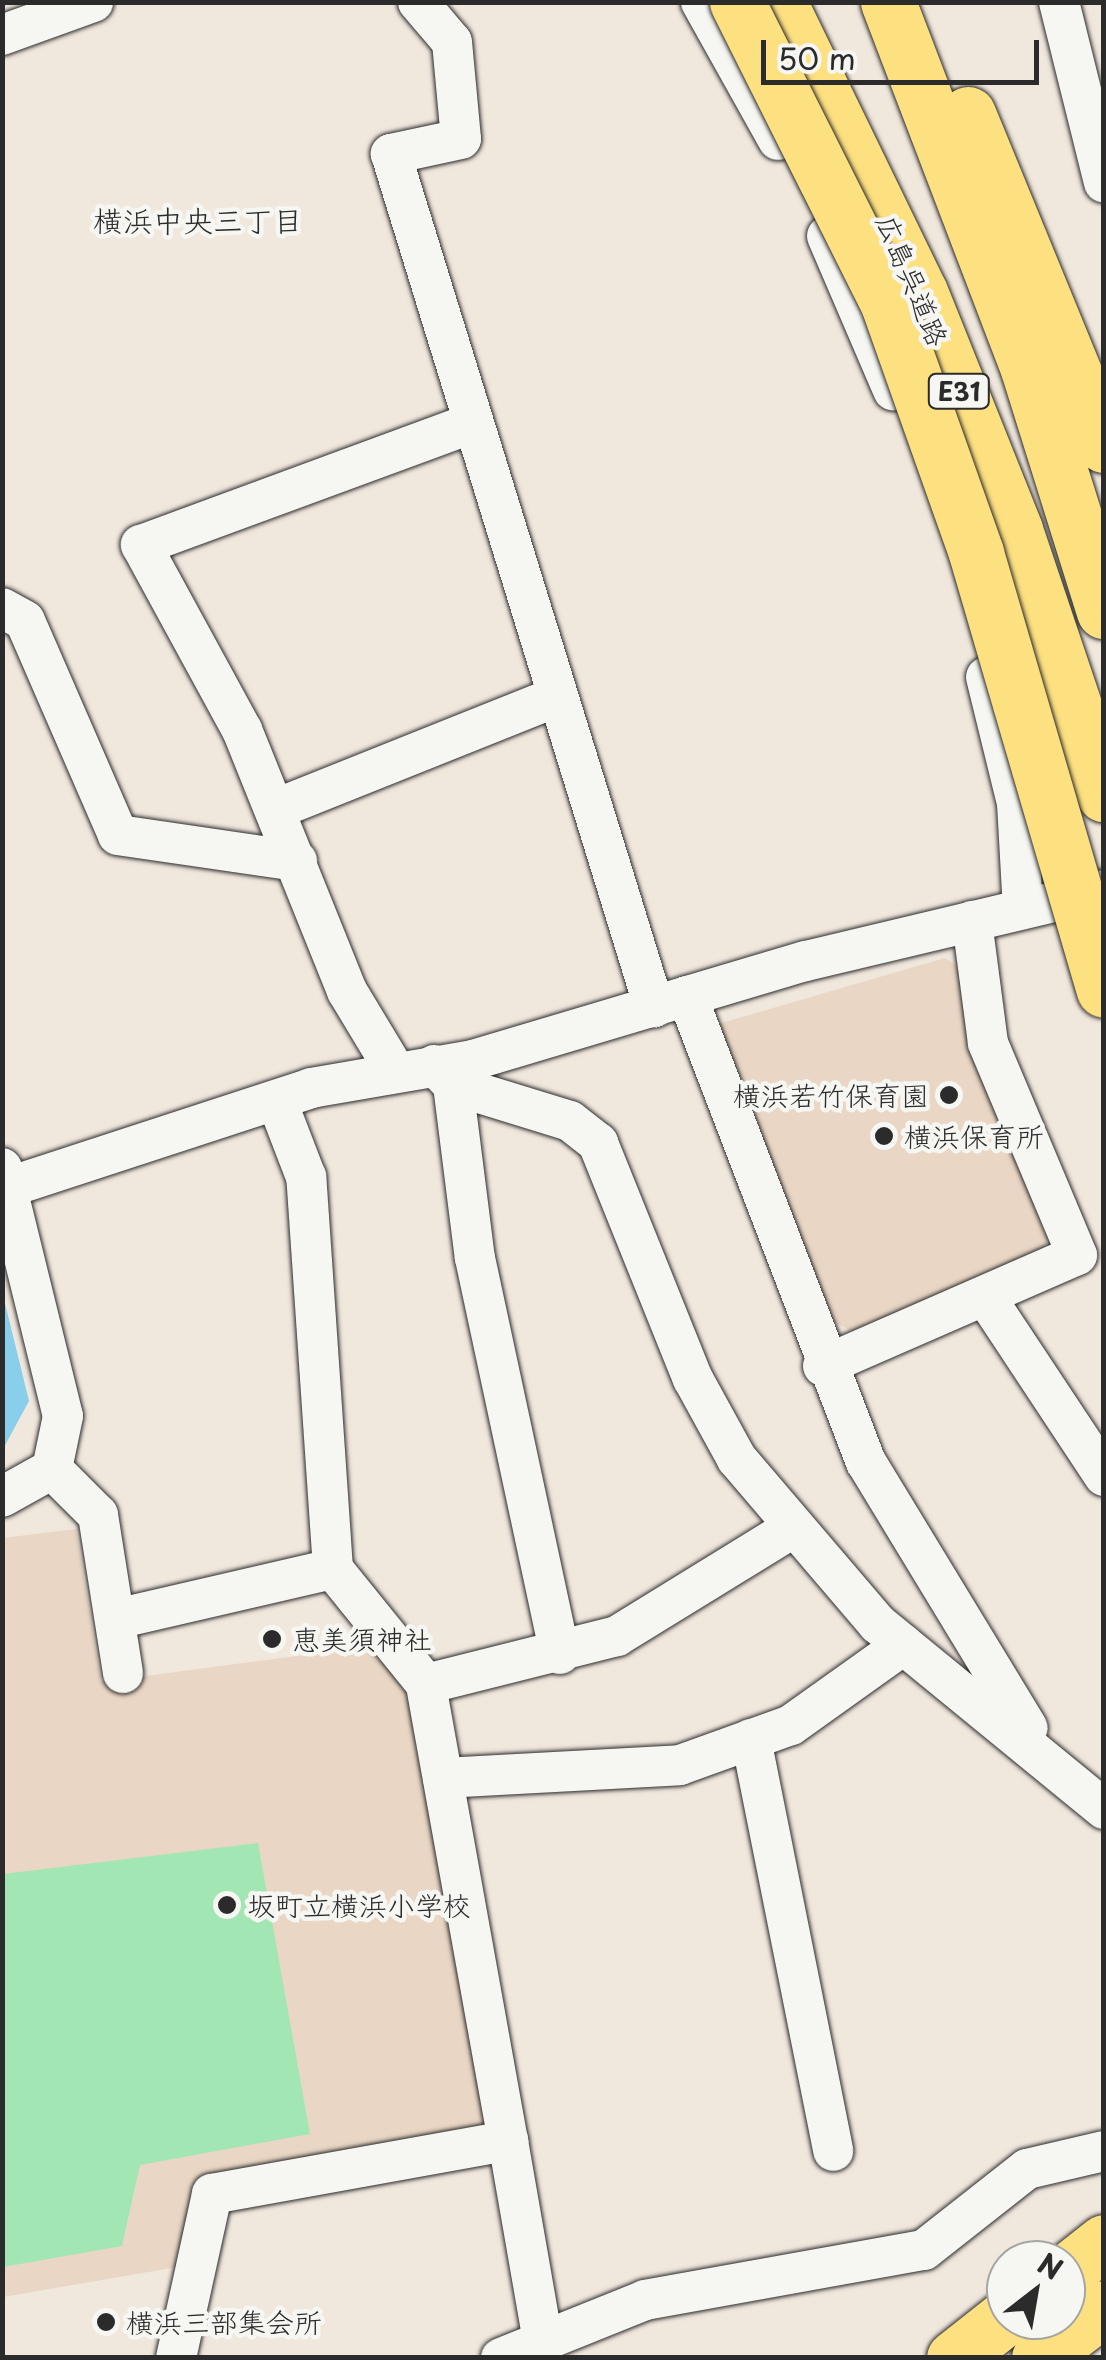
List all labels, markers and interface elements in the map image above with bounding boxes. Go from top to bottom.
scale bar [766,20,1044,82]
text: 50 m [778,35,856,80]
district label: 横浜中央三丁目 [93,202,303,238]
street label: 広島呉道路 [870,209,956,351]
road number: E31 [926,371,992,411]
place label: 横浜若竹保育園 [733,1078,929,1112]
marker: 横浜若竹保育園 [938,1084,960,1106]
place label: 横浜保育所 [904,1119,1044,1153]
marker: 横浜保育所 [873,1125,895,1147]
place label: 恵美須神社 [292,1622,432,1656]
marker: 恵美須神社 [261,1628,283,1650]
place label: 坂町立横浜小学校 [247,1888,471,1922]
marker: 坂町立横浜小学校 [216,1894,238,1916]
north arrow [986,2240,1086,2340]
text: N [1030,2241,1071,2290]
place label: 横浜三部集会所 [126,2305,322,2339]
marker: 横浜三部集会所 [95,2311,117,2333]

